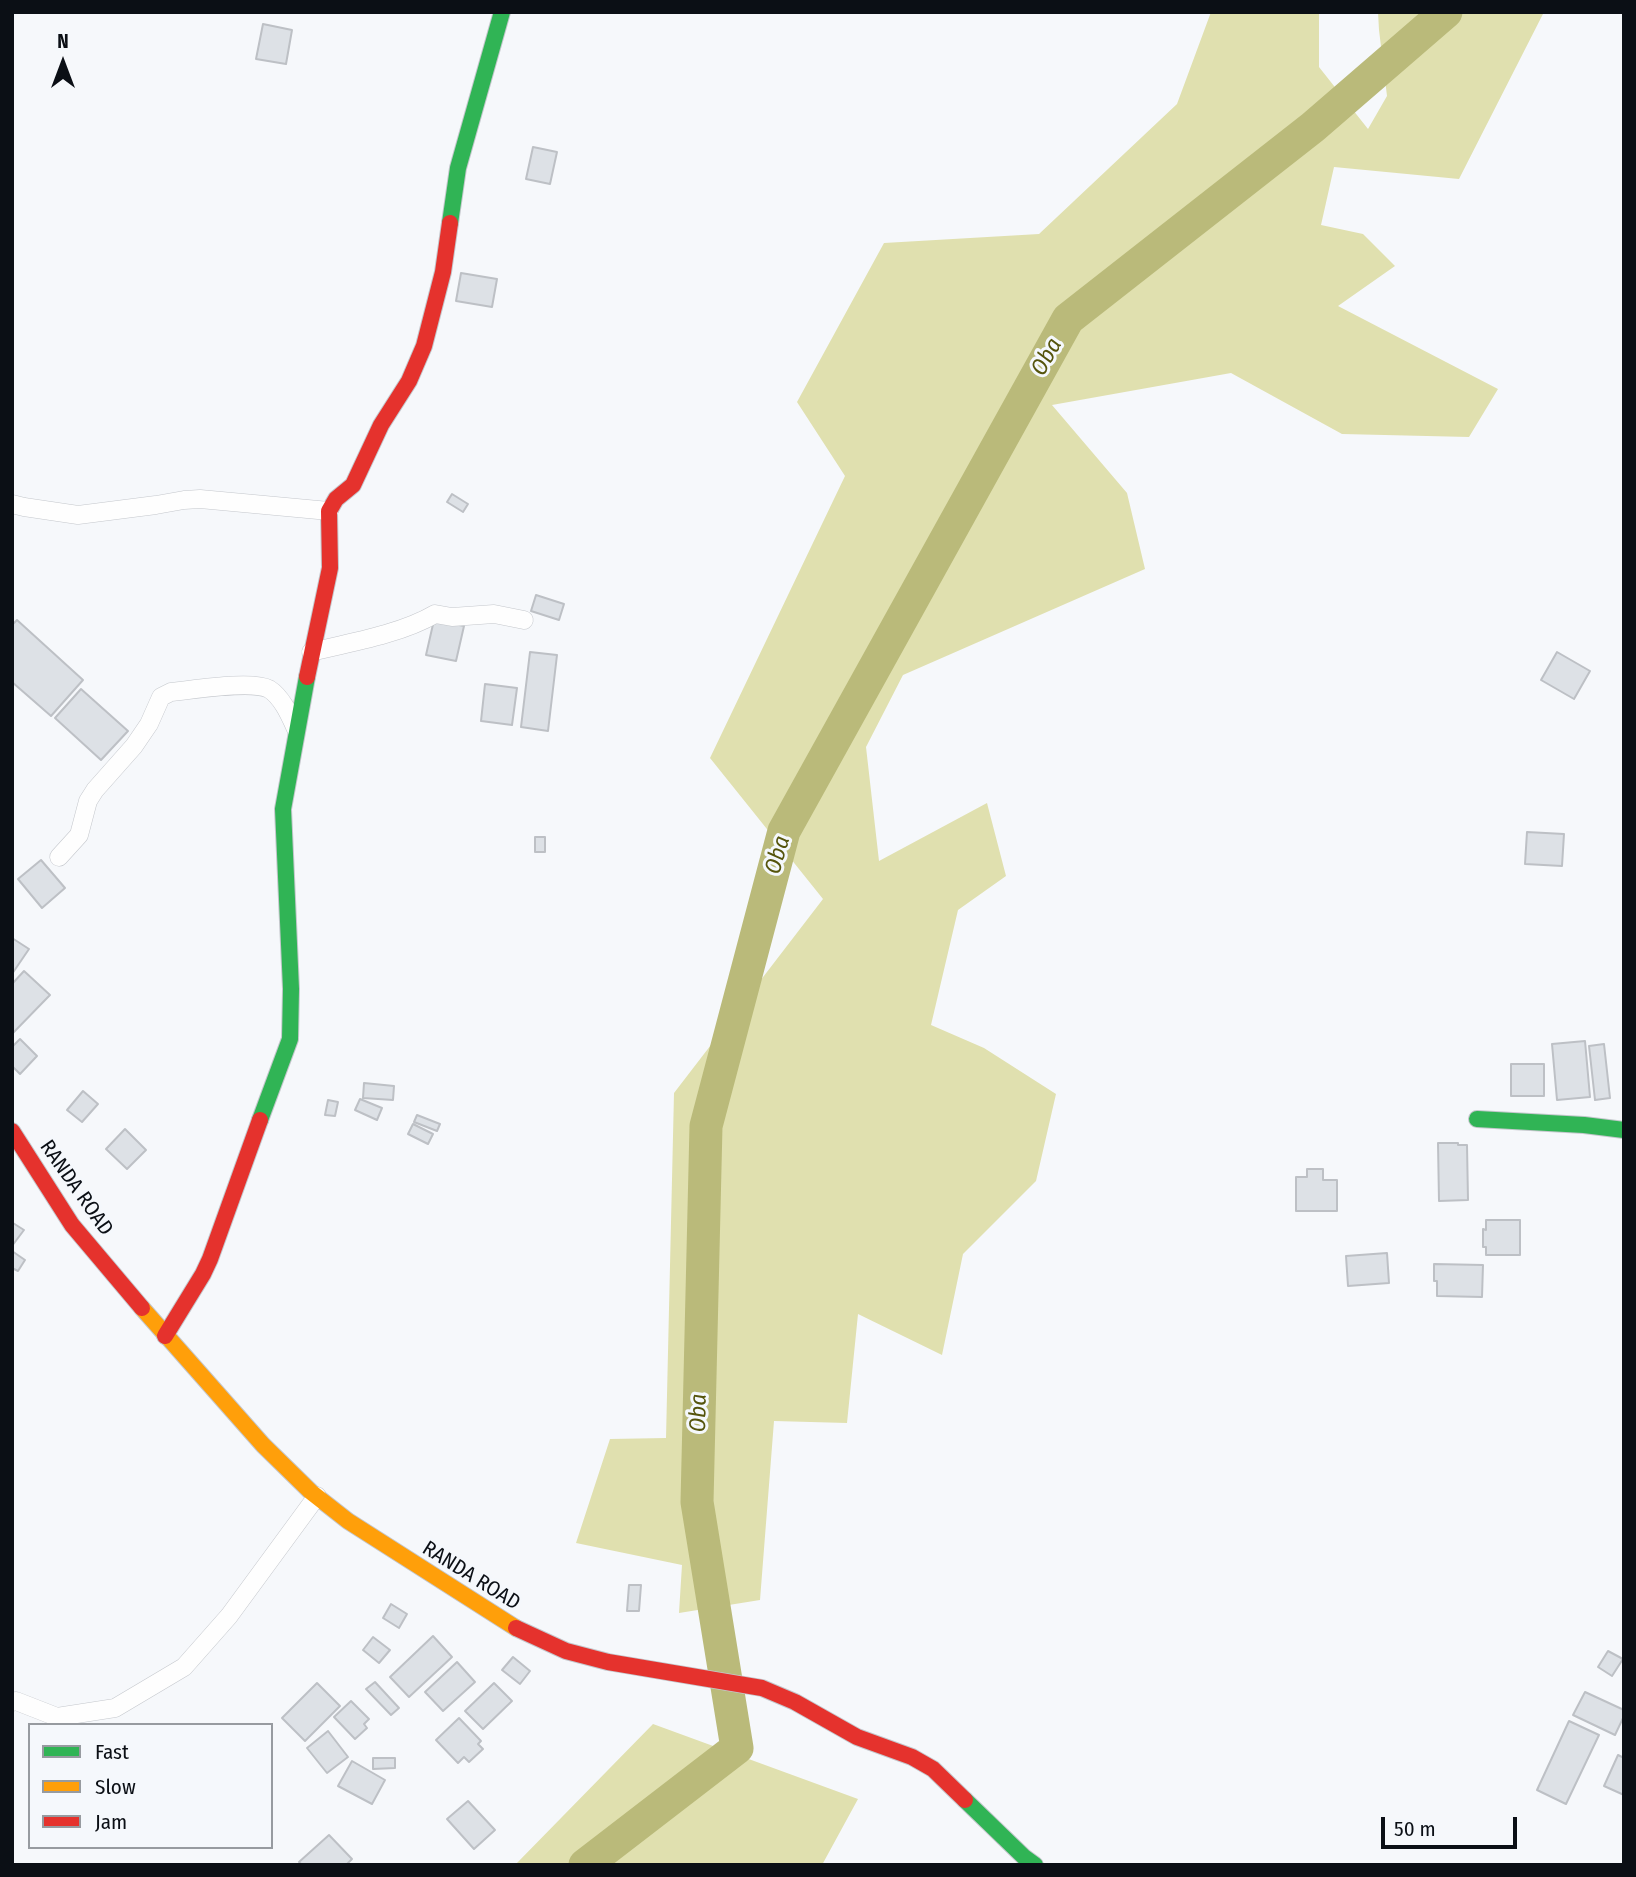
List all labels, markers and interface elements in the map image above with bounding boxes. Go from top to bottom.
north arrow [28,28,98,98]
text: N [57,30,69,53]
water label: Oba [1026,334,1068,380]
water label: Oba [759,833,797,877]
street label: RANDA ROAD [34,1135,118,1241]
water label: Oba [685,1394,713,1432]
street label: RANDA ROAD [417,1536,525,1616]
legend [28,1723,273,1849]
text: Fast [95,1739,129,1765]
text: Slow [95,1774,136,1800]
scale bar [1384,1804,1520,1848]
text: Jam [95,1809,127,1835]
text: 50 m [1394,1816,1436,1842]

